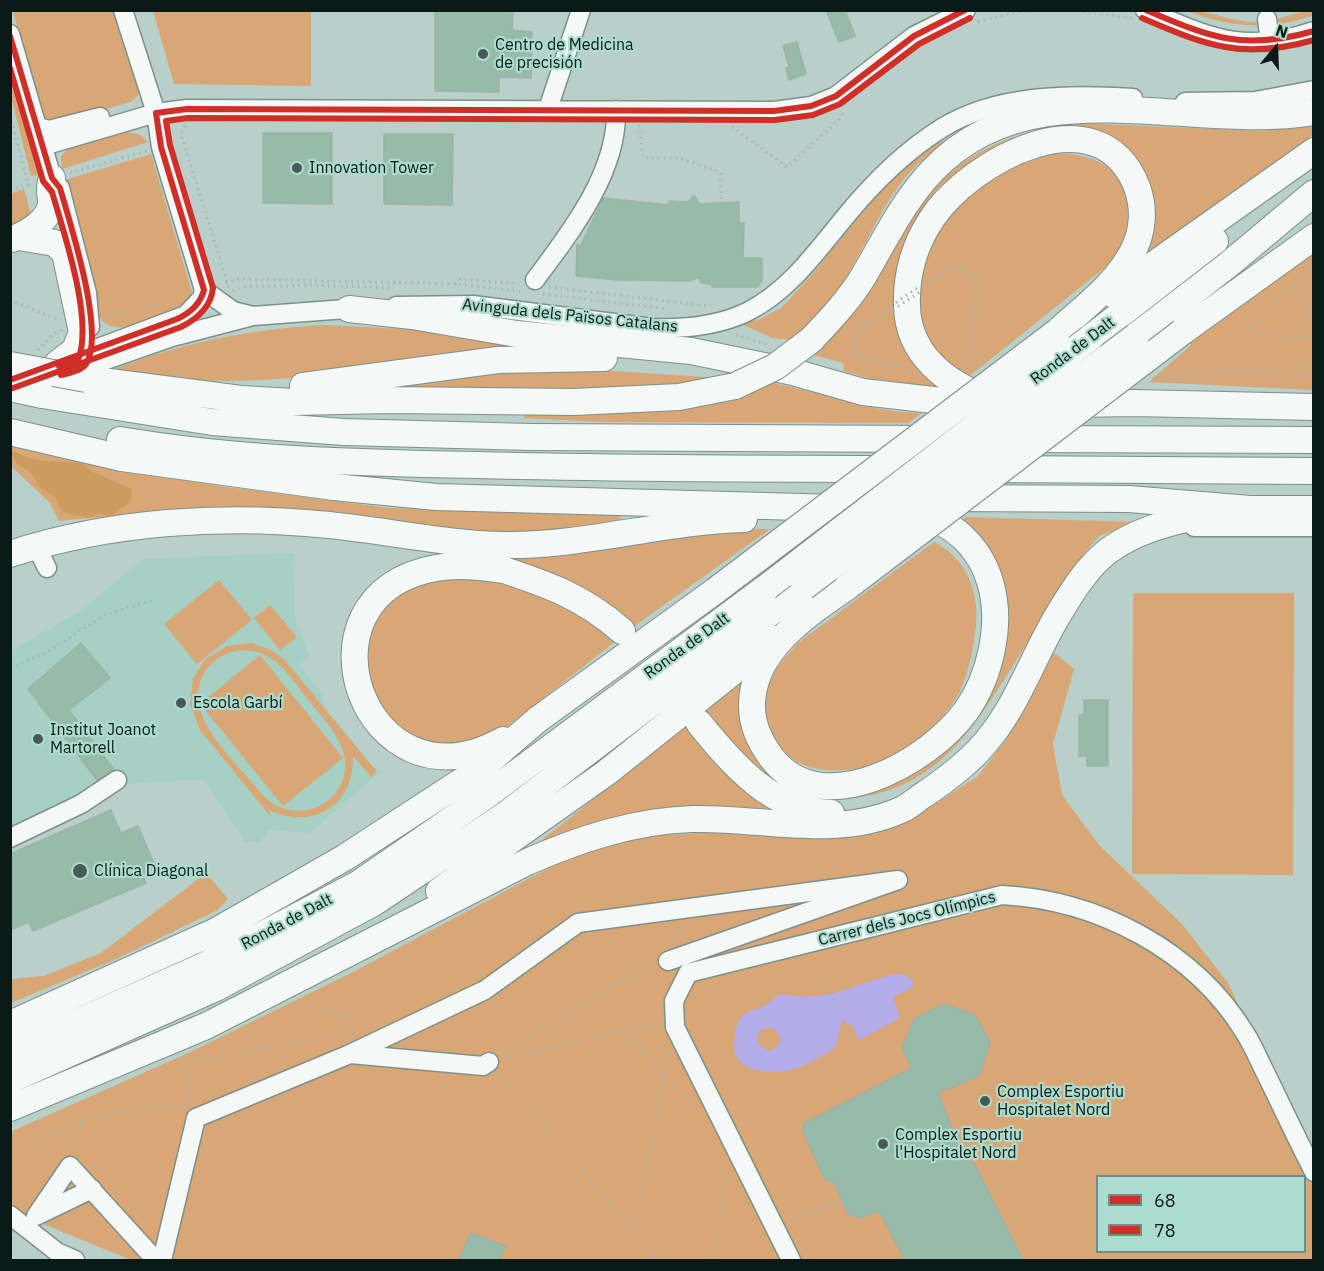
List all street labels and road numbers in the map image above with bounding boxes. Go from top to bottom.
street label: Avinguda dels Països Catalans [461,295,679,337]
street label: Ronda de Dalt [1027,313,1119,389]
street label: Ronda de Dalt [641,609,733,683]
street label: Carrer dels Jocs Olímpics [816,888,998,950]
street label: Ronda de Dalt [238,890,336,954]

